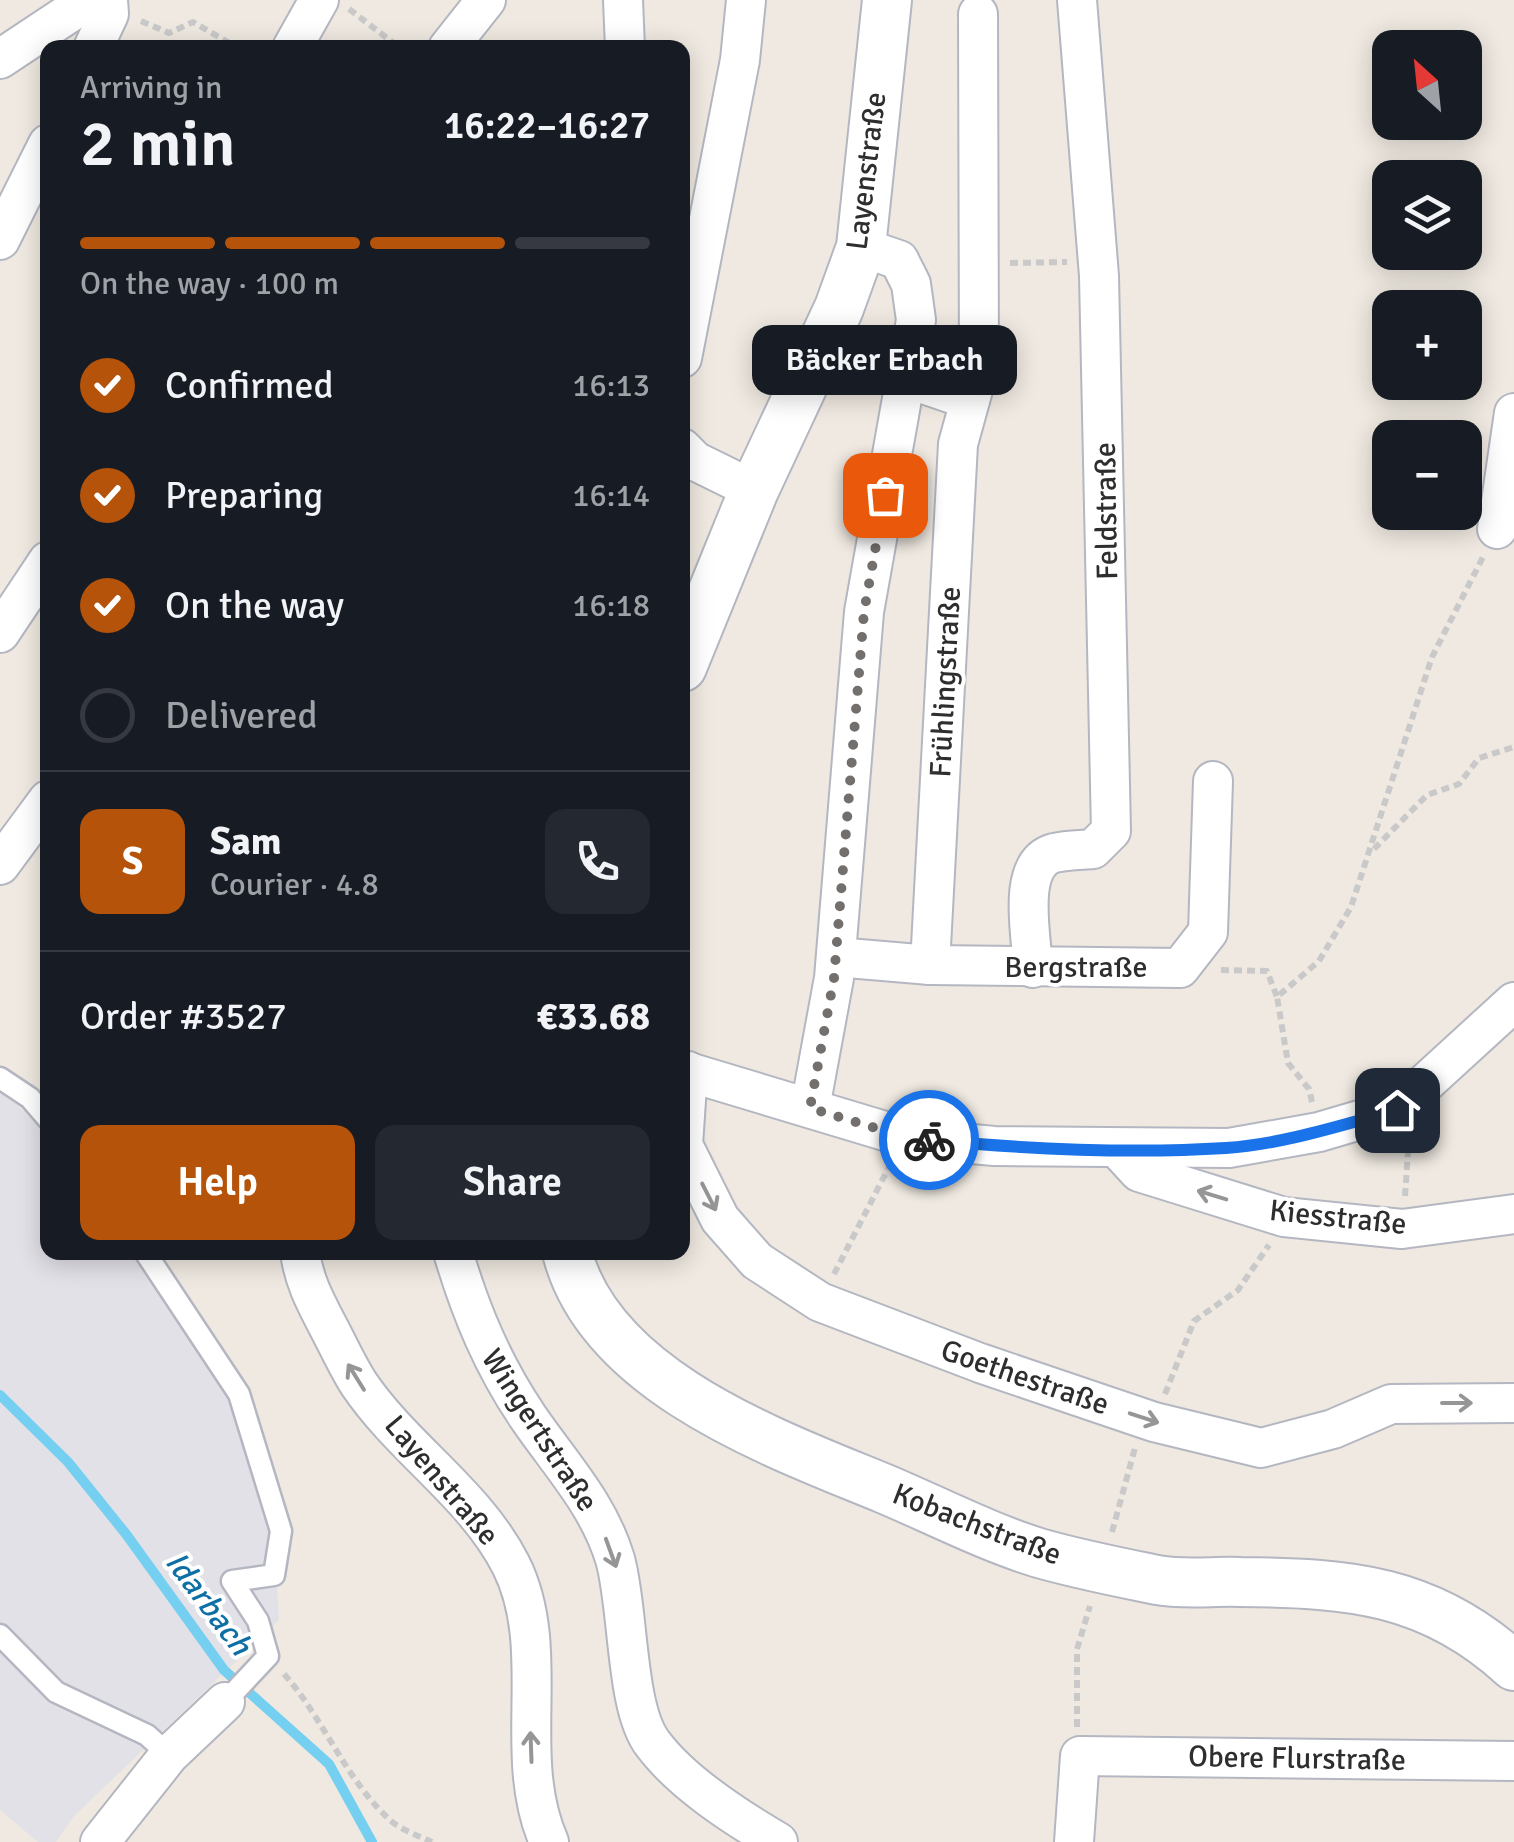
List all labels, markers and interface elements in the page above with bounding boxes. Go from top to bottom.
north arrow [1372,30,1482,140]
map controls [1372,30,1482,530]
text: Arriving in [80,68,222,107]
street label: Layenstraße [838,90,895,252]
text: 16:22–16:27 [444,102,650,149]
text: 2 min [80,104,236,184]
button: layers [1372,160,1482,270]
text: On the way · 100 m [80,264,339,303]
button: + [1372,290,1482,400]
callout: Bäcker Erbach [752,325,1018,395]
text: Bäcker Erbach [785,340,984,379]
icon: check [80,358,135,413]
text: Confirmed [165,362,334,409]
text: 16:13 [572,366,650,405]
button: − [1372,420,1482,530]
street label: Feldstraße [1087,442,1126,580]
pin [843,453,928,538]
icon: check [80,468,135,523]
icon: bag [858,468,913,523]
text: Preparing [165,472,323,519]
text: 16:14 [572,476,650,515]
icon: check [80,578,135,633]
text: On the way [165,582,344,629]
text: 16:18 [572,586,650,625]
street label: Frühlingstraße [922,586,969,778]
text: Delivered [165,692,318,739]
button: phone [545,809,650,914]
text: Sam [210,818,281,865]
text: S [122,838,143,885]
text: Courier · 4.8 [210,865,379,904]
street label: Bergstraße [1004,949,1148,986]
text: Order #3527 [80,993,287,1040]
text: €33.68 [537,993,650,1040]
pin [1355,1068,1440,1153]
icon: home [1370,1083,1425,1138]
courier [879,1090,979,1190]
icon: bike [902,1113,957,1168]
button: Help [80,1125,355,1240]
button: Share [375,1125,650,1240]
one-way arrow [700,1182,719,1211]
one-way arrow [1196,1185,1228,1203]
street label: Kiesstraße [1268,1192,1408,1243]
street label: Goethestraße [936,1331,1114,1423]
street label: Wingertstraße [473,1342,606,1519]
one-way arrow [346,1363,366,1391]
one-way arrow [1440,1394,1473,1412]
street label: Layenstraße [376,1408,507,1553]
one-way arrow [1127,1410,1159,1428]
street label: Kobachstraße [887,1475,1066,1574]
one-way arrow [603,1536,621,1567]
water label: Idarbach [157,1544,261,1664]
one-way arrow [521,1731,540,1764]
street label: Obere Flurstraße [1188,1738,1406,1779]

